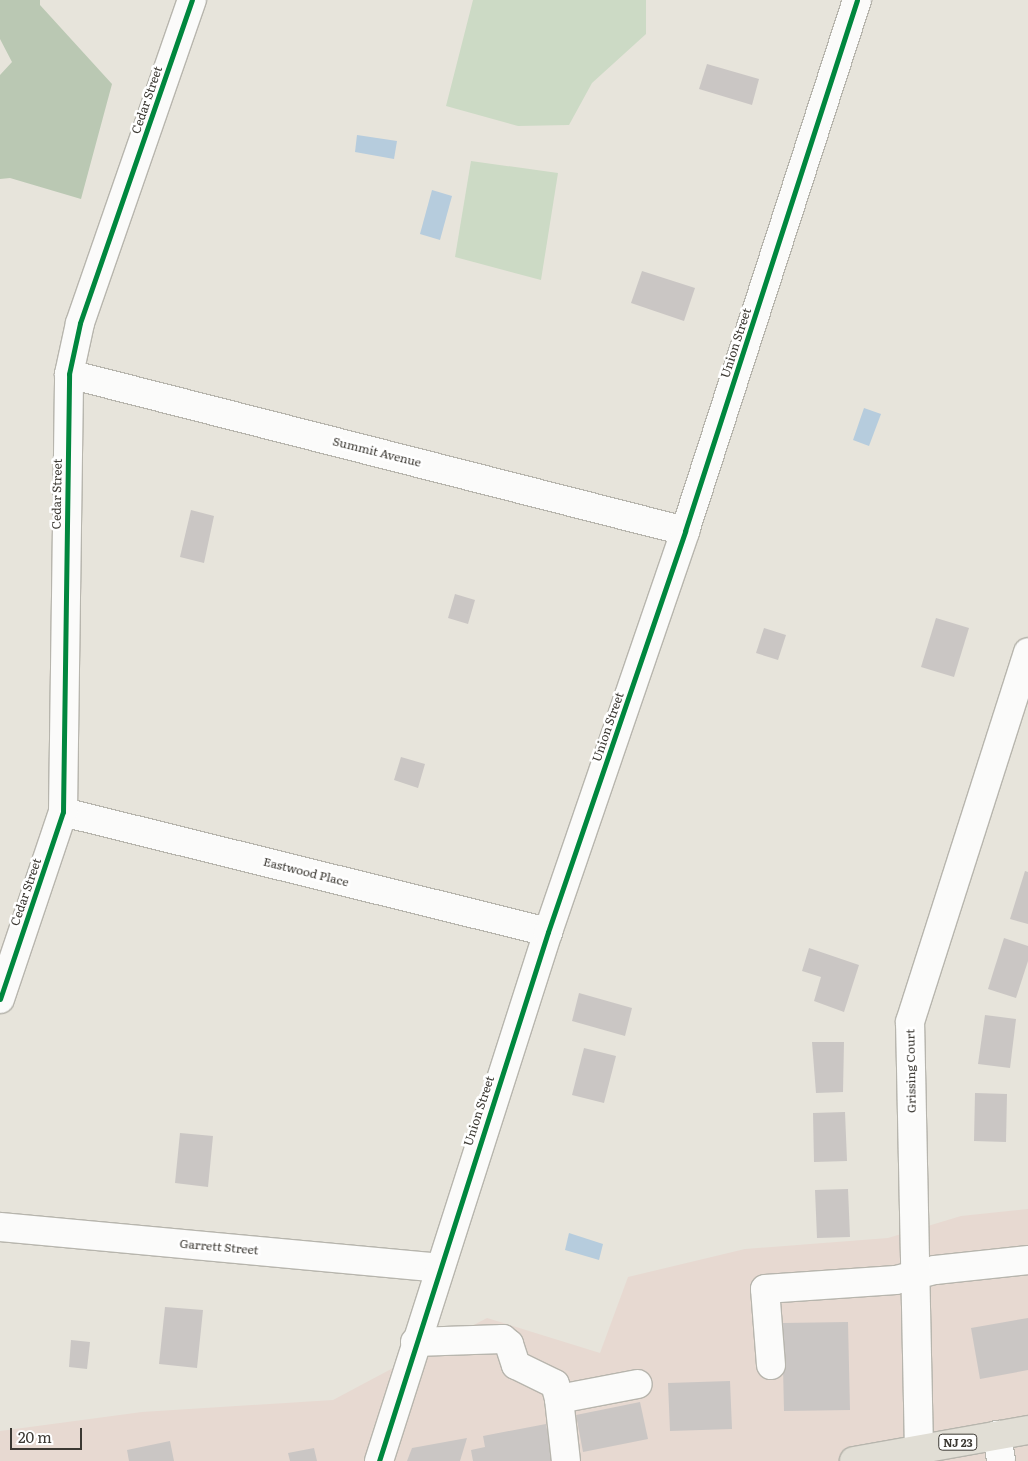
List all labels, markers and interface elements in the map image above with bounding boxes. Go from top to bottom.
street label: Cedar Street [129,64,165,136]
street label: Union Street [718,306,754,380]
street label: Summit Avenue [331,434,423,470]
street label: Cedar Street [49,459,65,529]
street label: Union Street [589,690,627,764]
street label: Eastwood Place [262,854,350,890]
street label: Cedar Street [8,856,44,928]
street label: Grissing Court [903,1029,919,1113]
street label: Union Street [461,1074,497,1148]
street label: Garrett Street [179,1236,259,1258]
scale bar [12,1418,85,1450]
text: 20 m [18,1425,52,1448]
road number: NJ 23 [938,1434,978,1450]

